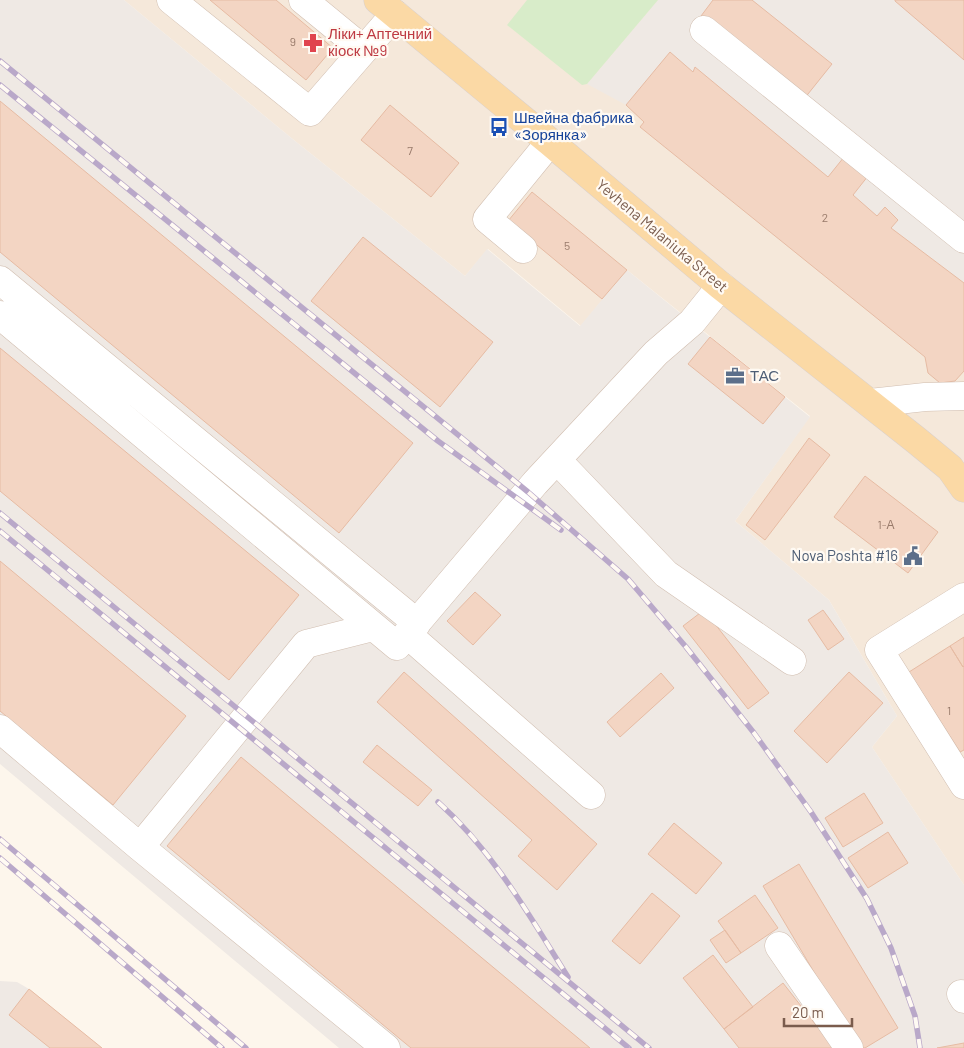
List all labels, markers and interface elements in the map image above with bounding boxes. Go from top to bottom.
place label: Ліки+ Аптечний кіоск №9 [328,24,432,59]
pharmacy icon: Ліки+ Аптечний кіоск №9 [302,32,324,54]
house number: 9 [290,34,296,48]
place label: Швейна фабрика «Зорянка» [514,108,634,143]
bus stop icon: Швейна фабрика «Зорянка» [488,116,510,138]
house number: 7 [407,143,413,157]
street label: Yevhena Malaniuka Street [593,175,732,295]
house number: 2 [822,210,828,224]
house number: 5 [564,238,570,252]
office icon: ТАС [724,365,746,387]
place label: ТАС [750,366,779,384]
house number: 1-А [878,517,894,531]
public building icon: Nova Poshta #16 [902,545,924,567]
place label: Nova Poshta #16 [791,546,898,564]
house number: 1 [947,703,951,717]
scale bar [784,996,852,1028]
text: 20 m [792,1003,824,1021]

